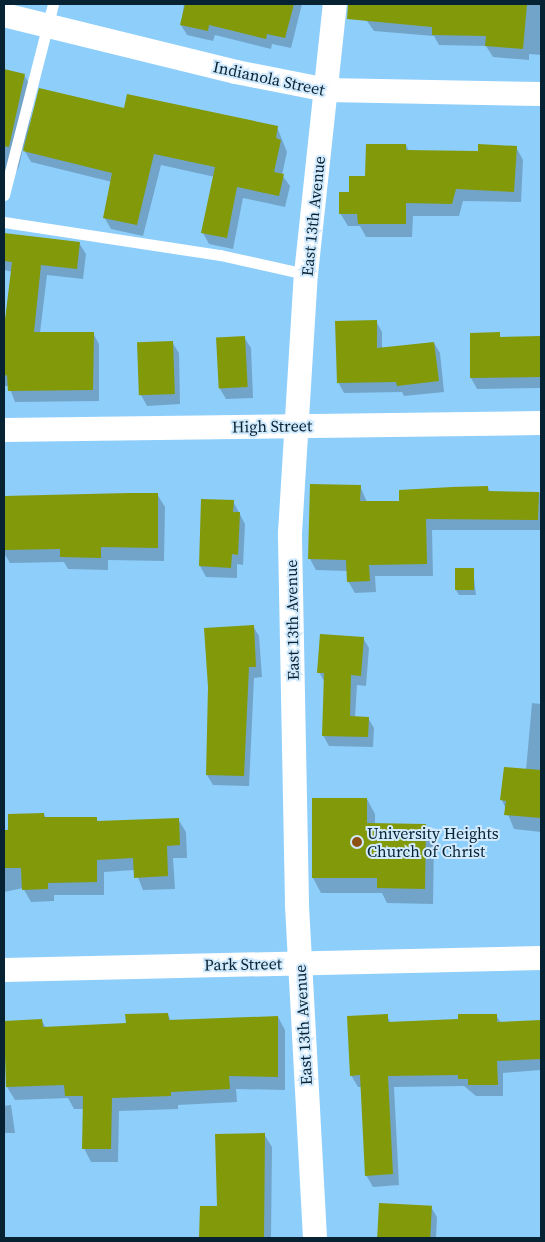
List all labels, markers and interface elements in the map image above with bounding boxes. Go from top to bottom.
street label: Indianola Street [211,57,327,99]
street label: East 13th Avenue [297,155,329,277]
street label: High Street [232,416,312,436]
street label: East 13th Avenue [281,559,303,681]
place label: University Heights Church of Christ [367,823,499,861]
marker: University Heights Church of Christ [351,836,363,848]
street label: Park Street [204,954,282,974]
street label: East 13th Avenue [290,964,316,1086]

